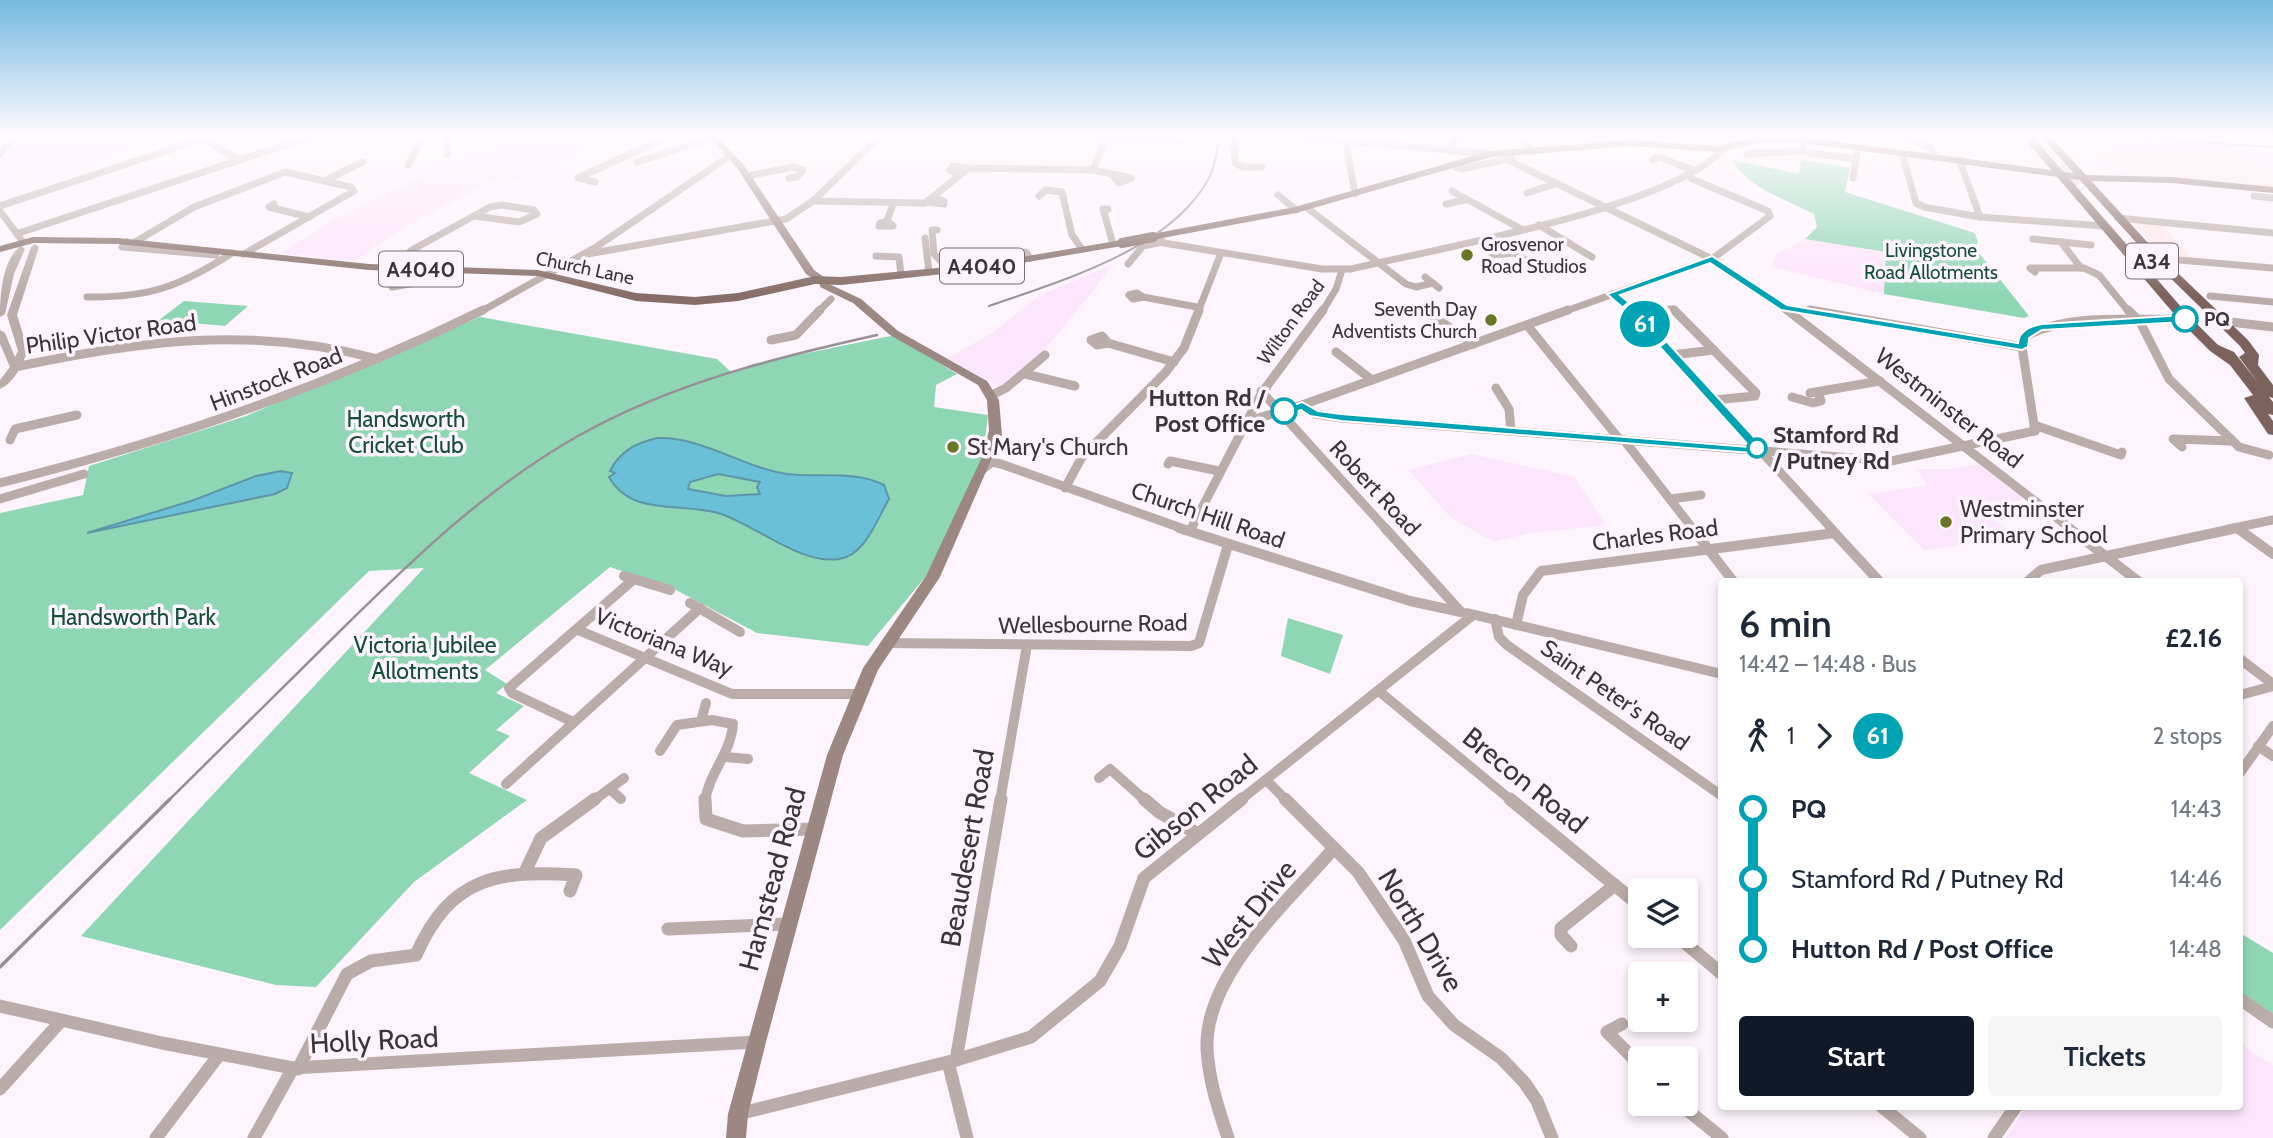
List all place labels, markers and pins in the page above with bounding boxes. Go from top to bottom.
place label: Grosvenor Road Studios [1481,233,1587,278]
marker: Grosvenor Road Studios [1459,247,1475,263]
place label: Seventh Day Adventists Church [1332,298,1477,343]
marker: PQ [2172,306,2198,332]
place label: PQ [2204,308,2230,331]
marker: Seventh Day Adventists Church [1483,312,1499,328]
place label: Hutton Rd / Post Office [1148,384,1266,438]
marker: Hutton Rd / Post Office [1271,398,1297,424]
place label: Stamford Rd / Putney Rd [1772,421,1899,475]
place label: St Mary's Church [967,433,1128,461]
marker: Stamford Rd / Putney Rd [1747,438,1767,458]
marker: St Mary's Church [945,439,961,455]
place label: Westminster Primary School [1960,495,2108,549]
marker: Westminster Primary School [1938,514,1954,530]

